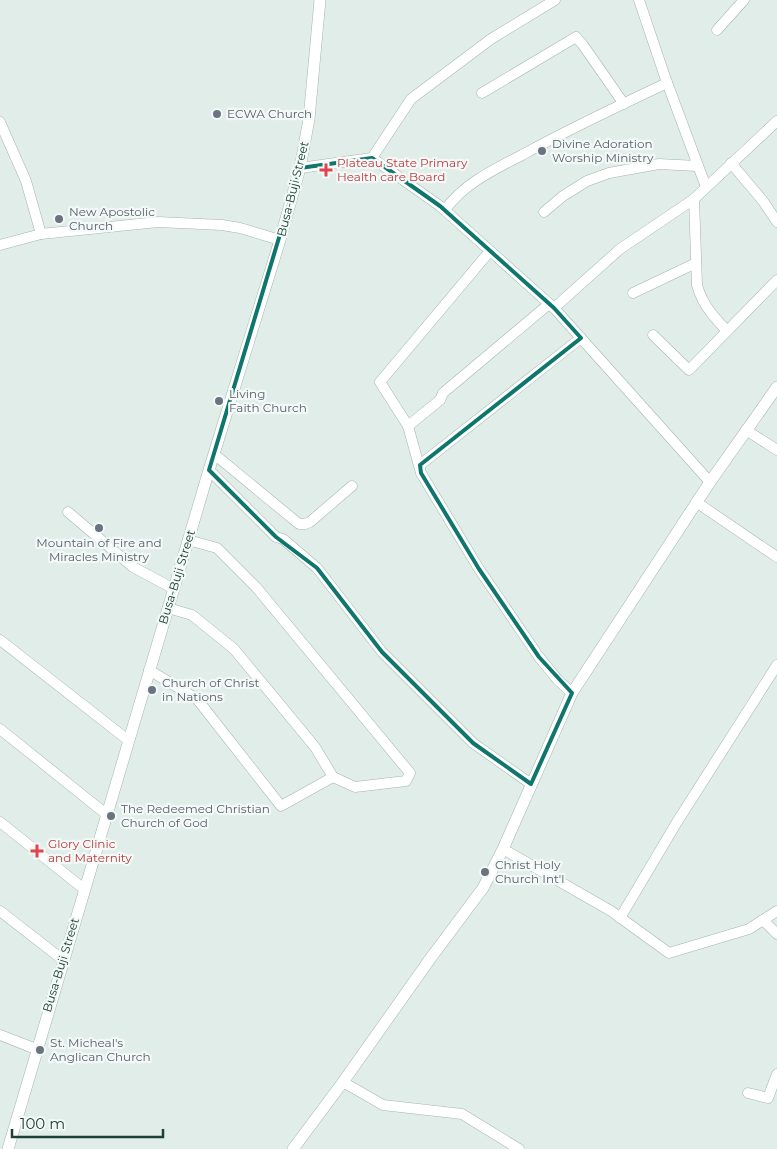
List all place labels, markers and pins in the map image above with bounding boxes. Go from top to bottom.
place label: ECWA Church [227,106,312,121]
marker: ECWA Church [211,108,223,120]
place label: Divine Adoration Worship Ministry [552,136,654,165]
marker: Divine Adoration Worship Ministry [536,145,548,157]
place label: Plateau State Primary Health care Board [337,155,468,184]
marker: Plateau State Primary Health care Board [319,163,333,177]
place label: New Apostolic Church [69,204,155,233]
marker: New Apostolic Church [53,213,65,225]
place label: Living Faith Church [229,386,307,415]
marker: Living Faith Church [213,395,225,407]
marker: Mountain of Fire and Miracles Ministry [93,522,105,534]
place label: Mountain of Fire and Miracles Ministry [36,535,162,564]
place label: Church of Christ in Nations [162,675,259,704]
marker: Church of Christ in Nations [146,684,158,696]
place label: The Redeemed Christian Church of God [121,801,270,830]
marker: The Redeemed Christian Church of God [105,810,117,822]
place label: Glory Clinic and Maternity [48,836,132,865]
marker: Glory Clinic and Maternity [30,844,44,858]
place label: Christ Holy Church Int'l [495,857,565,886]
marker: Christ Holy Church Int'l [479,866,491,878]
place label: St. Micheal's Anglican Church [50,1035,151,1064]
marker: St. Micheal's Anglican Church [34,1044,46,1056]

